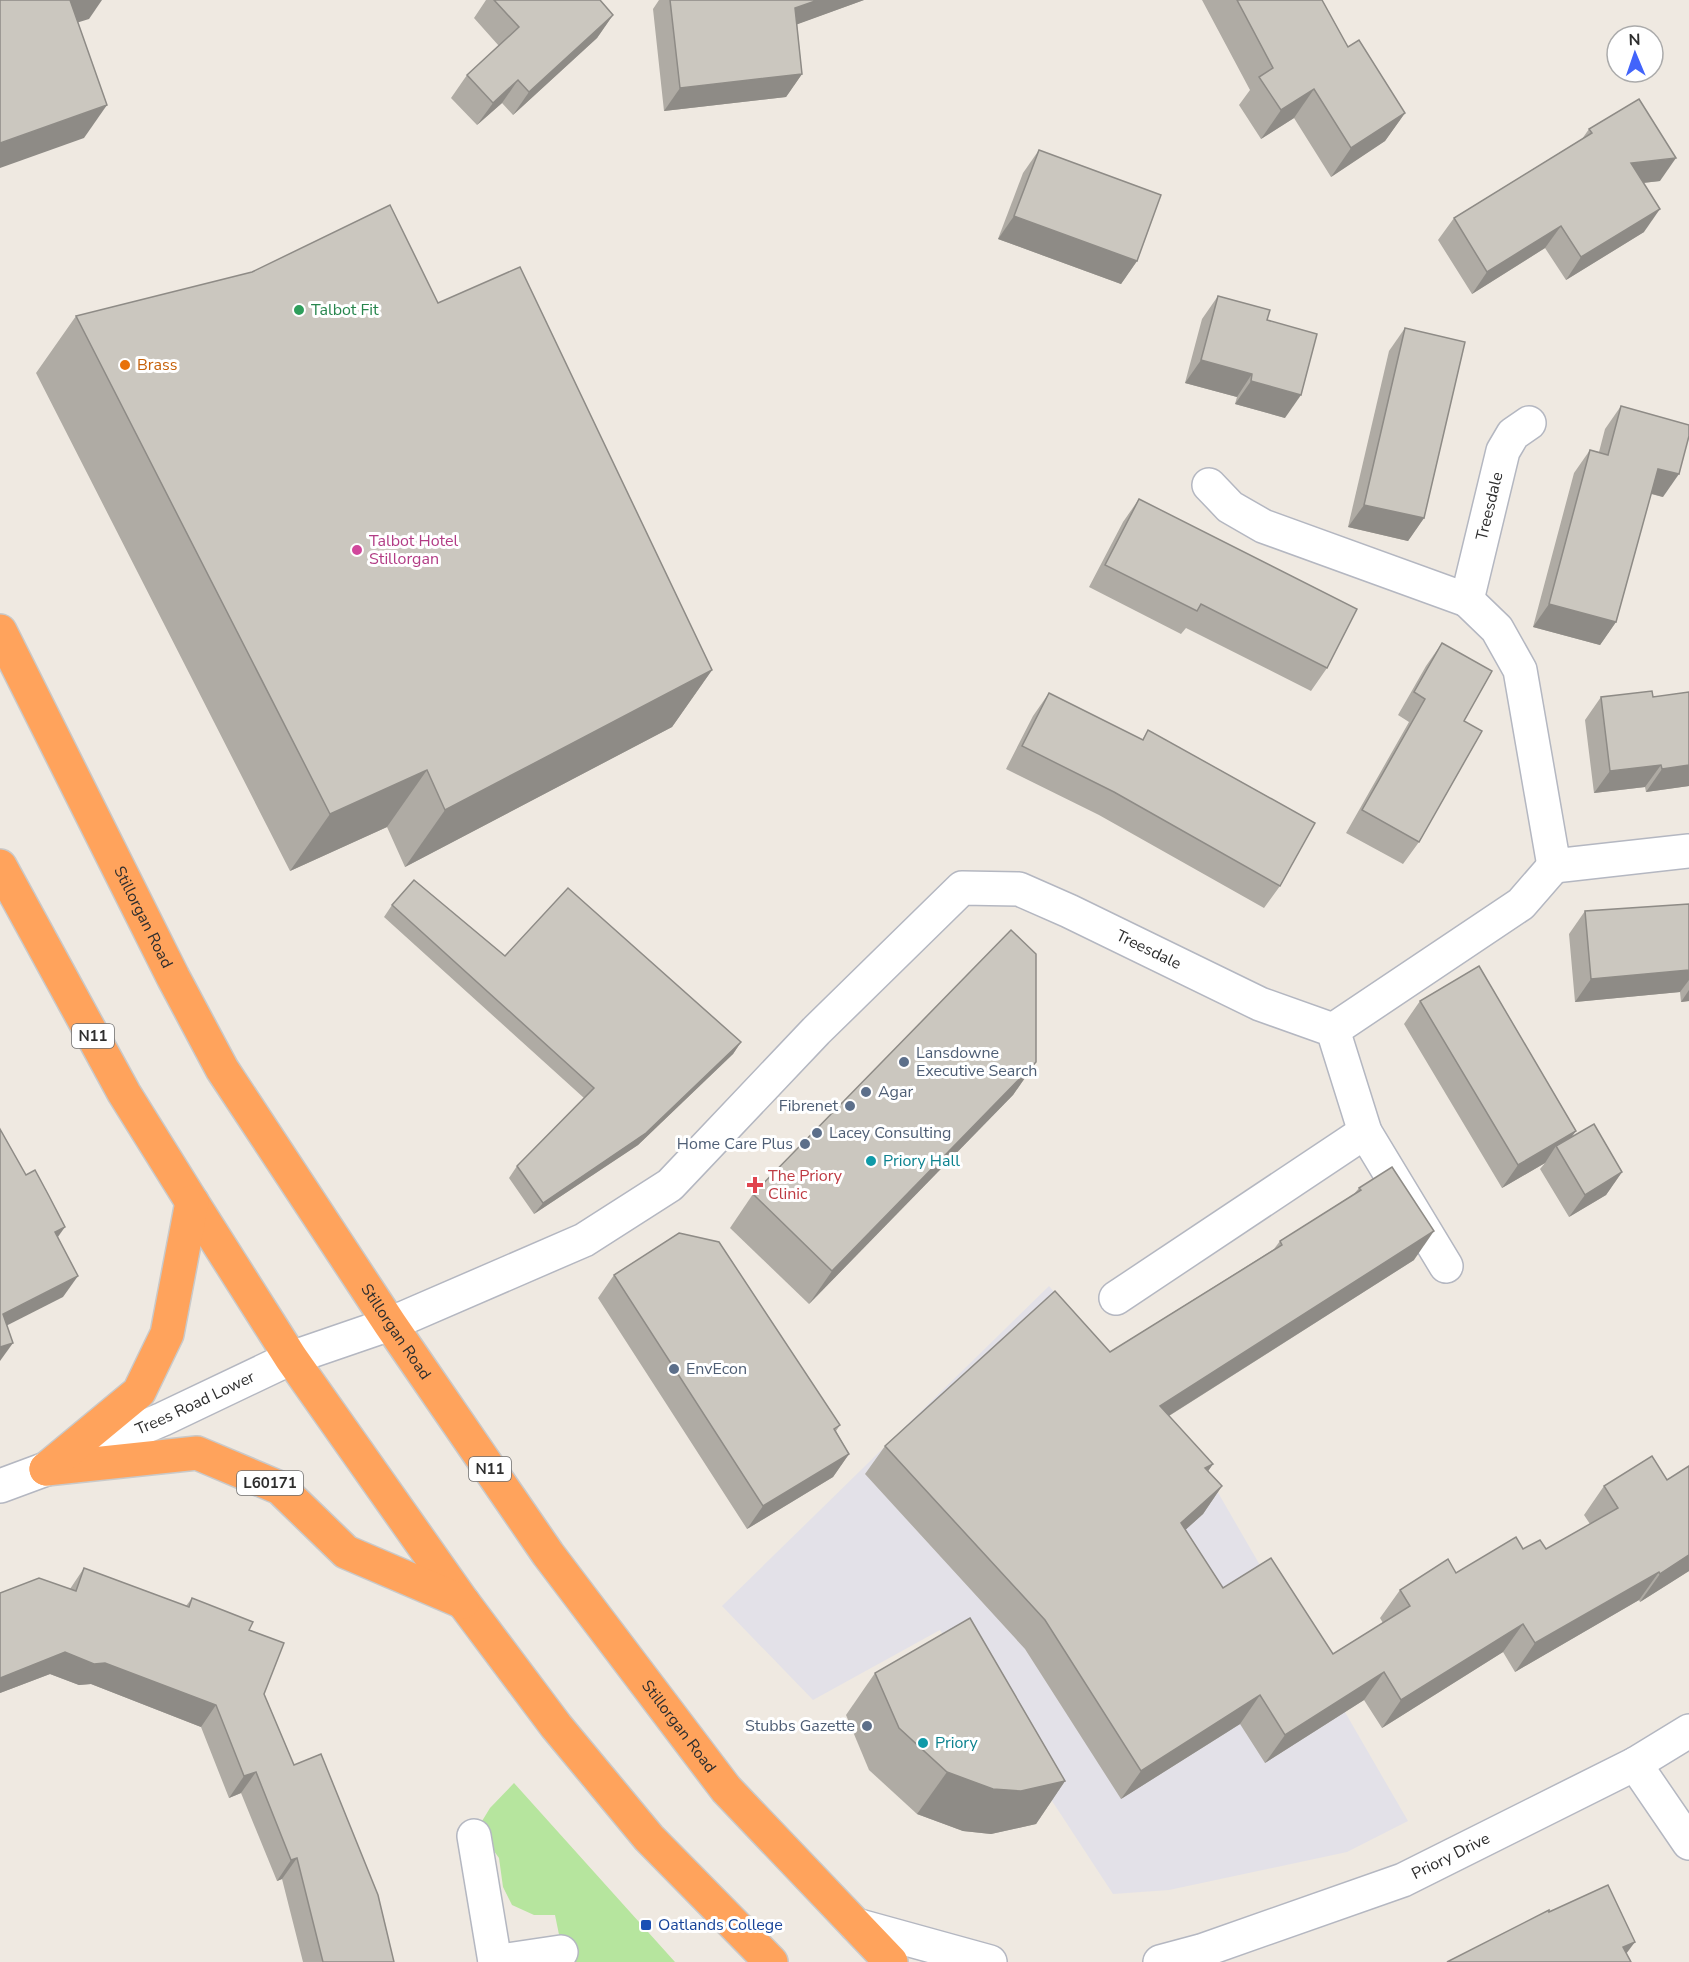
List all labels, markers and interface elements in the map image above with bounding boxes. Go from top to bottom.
north arrow [1605,24,1665,84]
text: N [1628,29,1641,51]
place label: Talbot Fit [311,299,379,321]
marker: Talbot Fit [292,303,306,317]
place label: Brass [137,354,177,376]
marker: Brass [118,358,132,372]
street label: Treesdale [1471,470,1509,543]
place label: Talbot Hotel Stillorgan [369,530,459,570]
marker: Talbot Hotel Stillorgan [350,543,364,557]
street label: Stillorgan Road [108,862,178,972]
street label: Treesdale [1112,925,1185,975]
road number: N11 [72,1024,114,1048]
place label: Lansdowne Executive Search [916,1042,1037,1082]
marker: Lansdowne Executive Search [897,1055,911,1069]
place label: Agar [878,1081,913,1103]
marker: Agar [859,1085,873,1099]
place label: Fibrenet [779,1095,838,1117]
marker: Fibrenet [843,1099,857,1113]
place label: Lacey Consulting [829,1122,951,1144]
marker: Lacey Consulting [810,1126,824,1140]
place label: Home Care Plus [677,1133,793,1155]
marker: Home Care Plus [798,1137,812,1151]
place label: Priory Hall [883,1150,960,1172]
marker: Priory Hall [864,1154,878,1168]
place label: The Priory Clinic [768,1165,843,1205]
marker: The Priory Clinic [746,1176,764,1194]
street label: Stillorgan Road [355,1279,436,1384]
place label: EnvEcon [686,1358,747,1380]
marker: EnvEcon [667,1362,681,1376]
street label: Trees Road Lower [132,1366,259,1440]
road number: N11 [469,1457,511,1481]
road number: L60171 [237,1471,303,1495]
street label: Stillorgan Road [636,1676,721,1778]
place label: Stubbs Gazette [745,1715,855,1737]
marker: Stubbs Gazette [860,1719,874,1733]
place label: Priory [935,1732,979,1754]
marker: Priory [916,1736,930,1750]
street label: Priory Drive [1408,1827,1494,1885]
place label: Oatlands College [658,1914,783,1936]
marker: Oatlands College [639,1918,653,1932]

